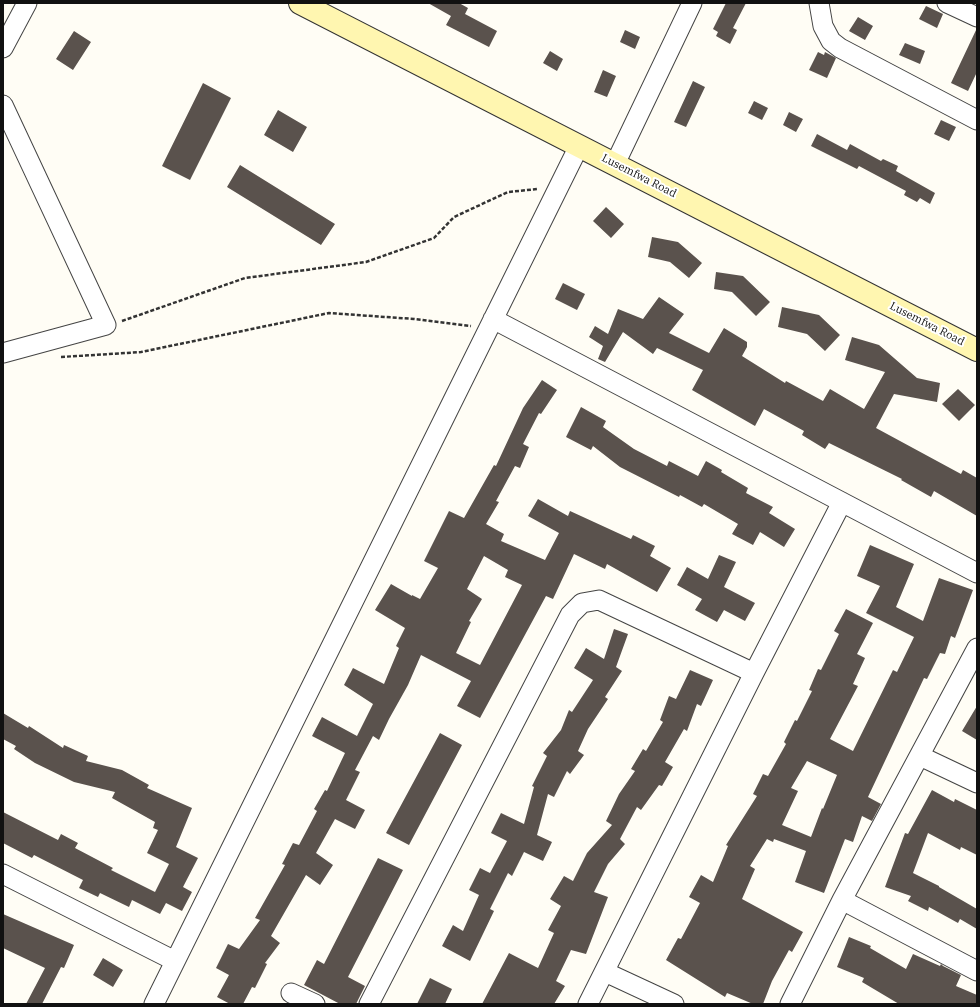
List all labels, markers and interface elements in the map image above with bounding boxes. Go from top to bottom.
street label: Lusemfwa Road [599,152,679,200]
street label: Lusemfwa Road [887,300,967,348]

